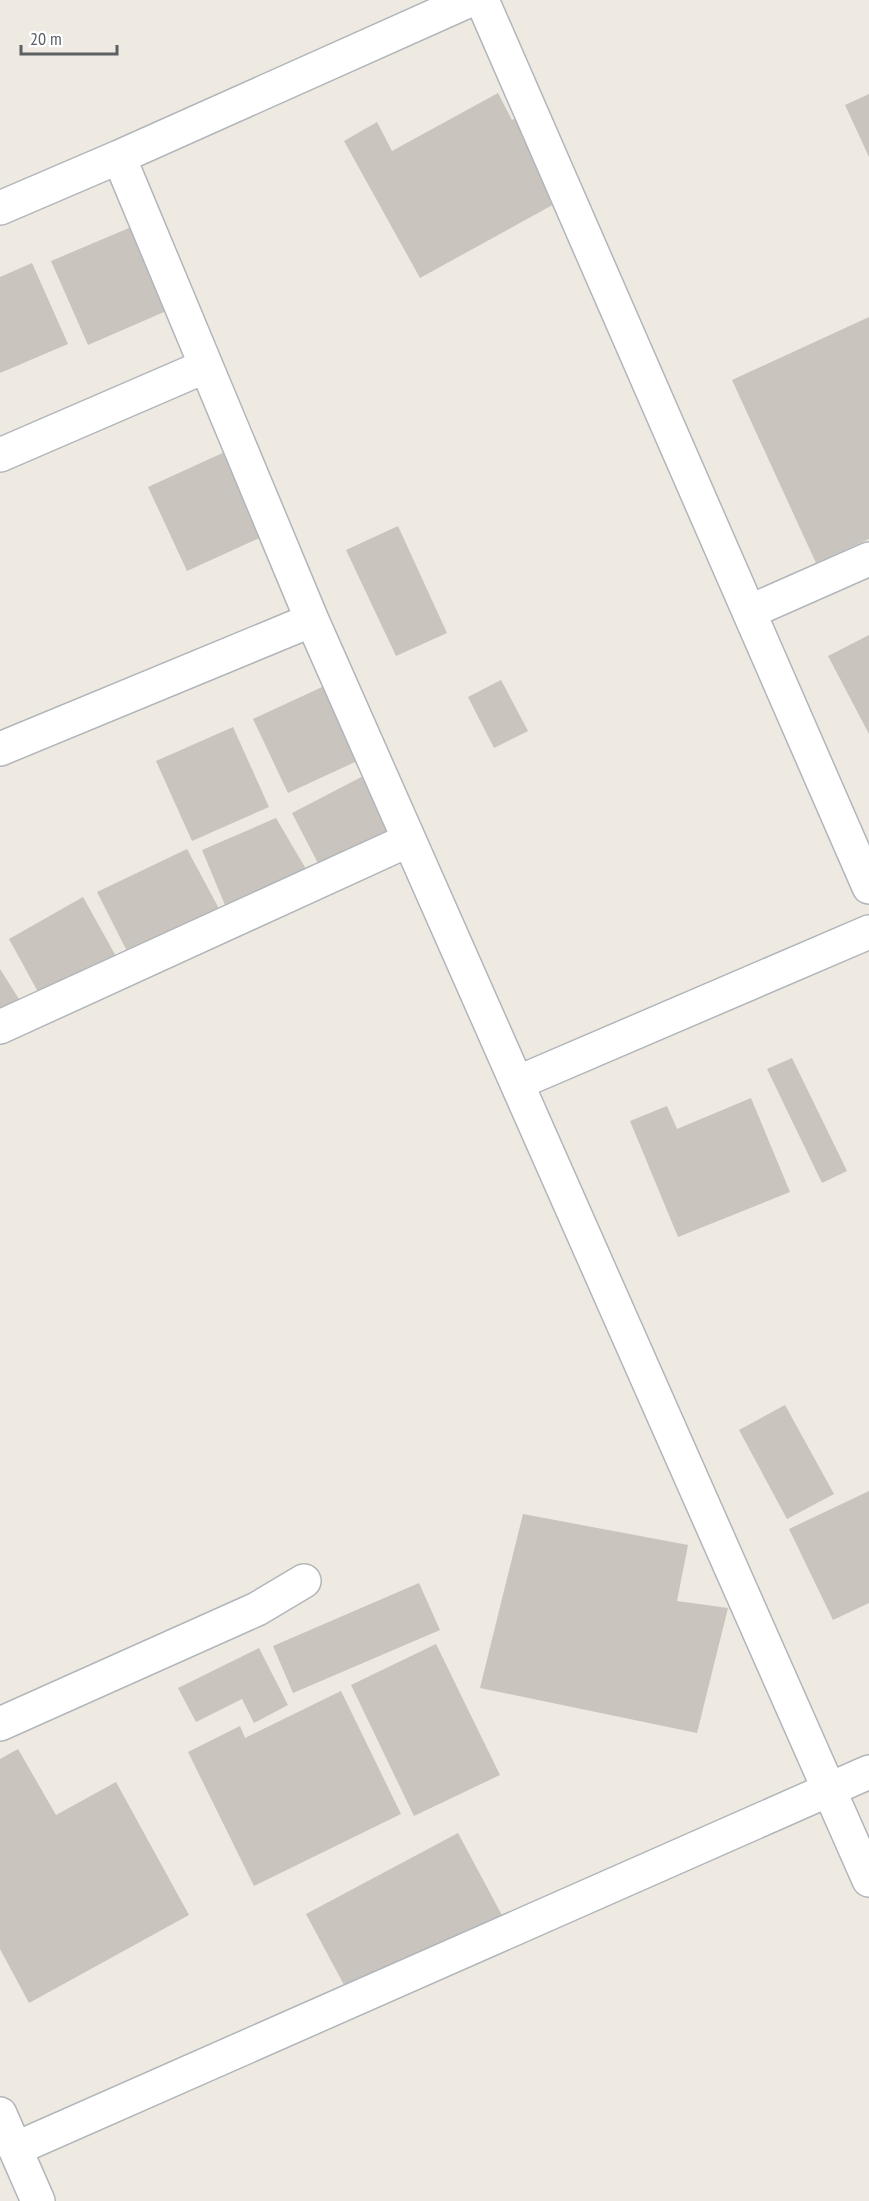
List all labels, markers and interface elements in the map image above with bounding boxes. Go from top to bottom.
scale bar [21,18,117,56]
text: 20 m [30,27,62,50]

